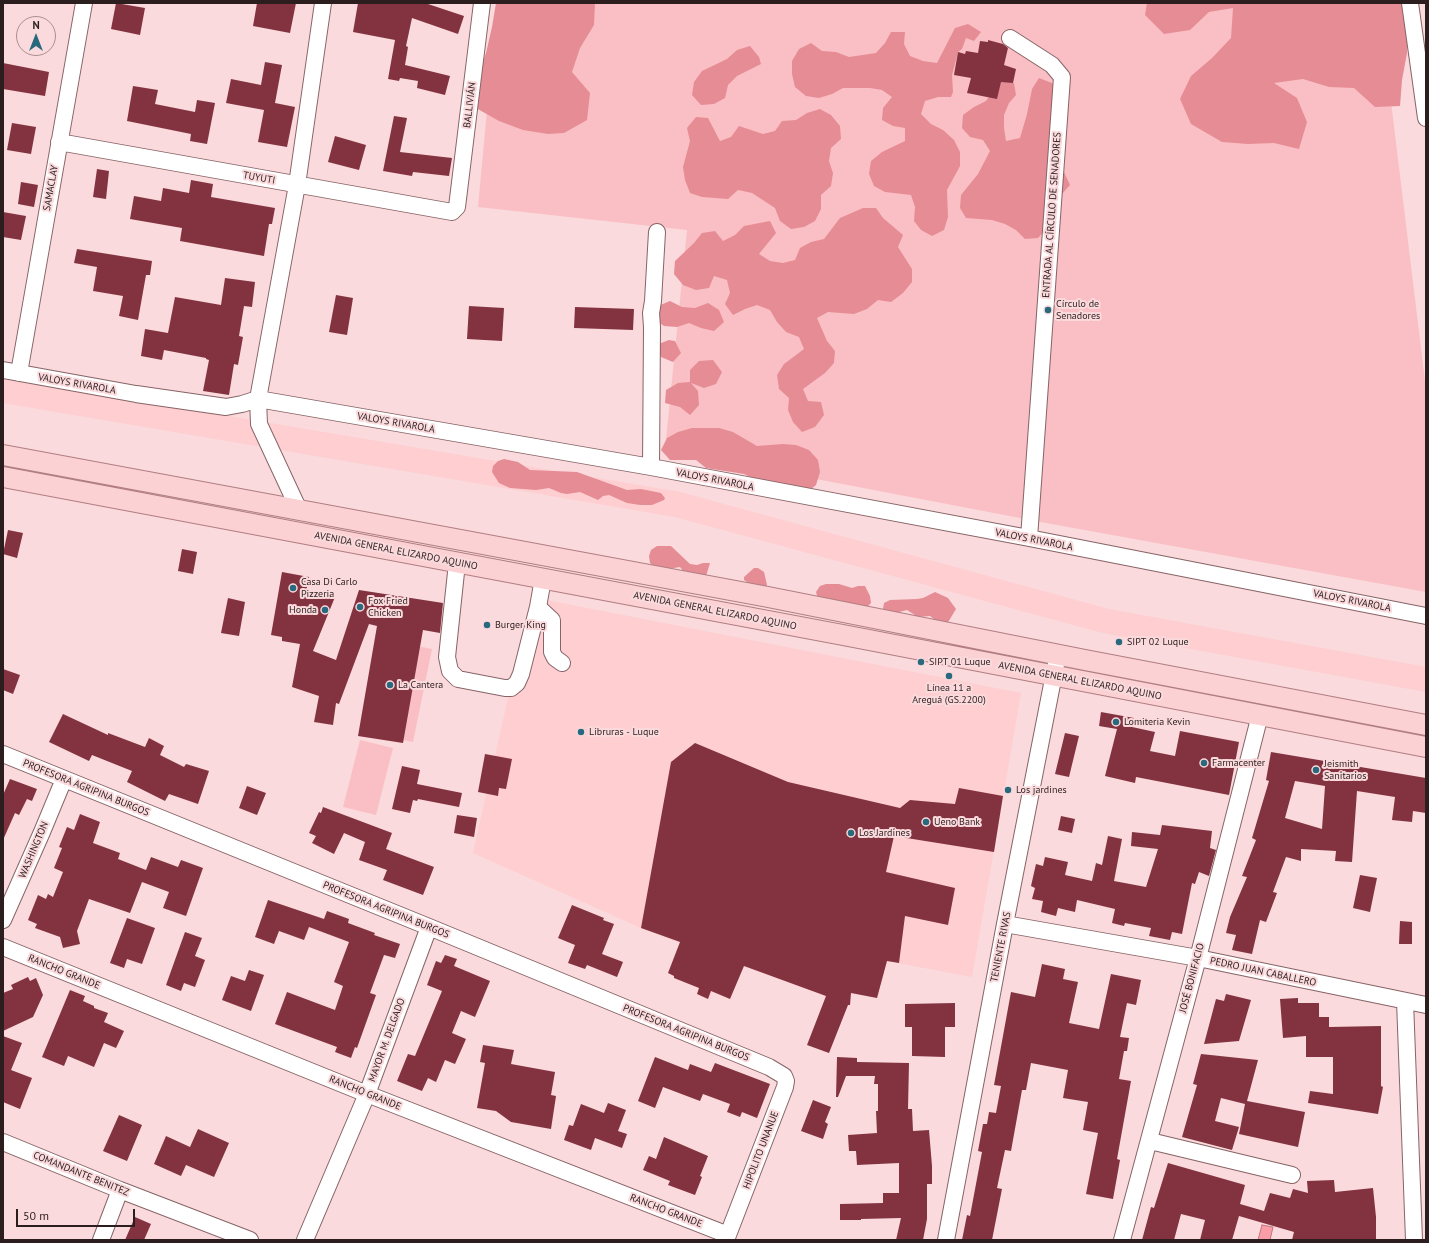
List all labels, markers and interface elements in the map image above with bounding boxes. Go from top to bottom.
north arrow [16,16,56,56]
text: N [32,18,40,32]
street label: BALLIVIÁN [461,81,479,129]
street label: ENTRADA AL CÍRCULO DE SENADORES [1040,132,1064,298]
street label: SAMACLAY [41,164,61,212]
street label: TUYUTI [242,169,276,187]
place label: Círculo de Senadores [1056,298,1100,322]
marker: Círculo de Senadores [1043,305,1053,315]
street label: VALOYS RIVAROLA [37,371,117,397]
street label: VALOYS RIVAROLA [356,410,436,436]
street label: VALOYS RIVAROLA [675,467,755,493]
street label: VALOYS RIVAROLA [994,527,1074,553]
street label: AVENIDA GENERAL ELIZARDO AQUINO [313,529,479,573]
place label: Casa Di Carlo Pizzeria [301,576,357,600]
marker: Casa Di Carlo Pizzeria [288,583,298,593]
street label: VALOYS RIVAROLA [1312,588,1392,614]
street label: AVENIDA GENERAL ELIZARDO AQUINO [632,589,798,633]
place label: Fox Fried Chicken [368,595,408,618]
marker: Fox Fried Chicken [355,602,365,612]
place label: Honda [289,604,317,616]
marker: Honda [320,605,330,615]
place label: Burger King [495,619,546,631]
marker: Burger King [482,620,492,630]
place label: SIPT 02 Luque [1127,636,1189,648]
marker: SIPT 02 Luque [1114,637,1124,647]
place label: SIPT 01 Luque [929,656,991,668]
marker: SIPT 01 Luque [916,657,926,667]
street label: AVENIDA GENERAL ELIZARDO AQUINO [997,659,1163,703]
marker: Línea 11 a Areguá (GS.2200) [944,671,954,681]
place label: La Cantera [398,679,443,691]
marker: La Cantera [385,680,395,690]
place label: Línea 11 a Areguá (GS.2200) [912,682,986,706]
place label: Lomiteria Kevin [1124,716,1190,728]
marker: Lomiteria Kevin [1111,717,1121,727]
place label: Libruras - Luque [589,726,659,738]
marker: Libruras - Luque [576,727,586,737]
street label: PROFESORA AGRIPINA BURGOS [21,757,151,819]
place label: Farmacenter [1212,757,1265,769]
marker: Farmacenter [1199,758,1209,768]
place label: Jeismith Sanitarios [1324,758,1366,782]
marker: Jeismith Sanitarios [1311,765,1321,775]
place label: Los jardines [1016,784,1067,796]
marker: Los jardines [1003,785,1013,795]
place label: Ueno Bank [934,816,980,828]
marker: Ueno Bank [921,817,931,827]
street label: WASHINGTON [17,820,51,880]
place label: Los Jardines [859,827,910,839]
marker: Los Jardines [846,828,856,838]
street label: PROFESORA AGRIPINA BURGOS [321,879,451,941]
street label: TENIENTE RIVAS [988,911,1014,983]
street label: JOSÉ BONIFACIO [1177,942,1207,1014]
street label: RANCHO GRANDE [26,952,102,992]
street label: PEDRO JUAN CABALLERO [1209,955,1317,989]
street label: MAYOR M. DELGADO [366,997,408,1083]
street label: PROFESORA AGRIPINA BURGOS [621,1002,751,1064]
street label: RANCHO GRANDE [327,1073,403,1113]
street label: HIPOLITO UNANUE [741,1109,781,1191]
street label: COMANDANTE BENITEZ [31,1149,131,1199]
street label: RANCHO GRANDE [628,1192,704,1230]
scale bar [18,1201,137,1227]
text: 50 m [23,1208,49,1223]

